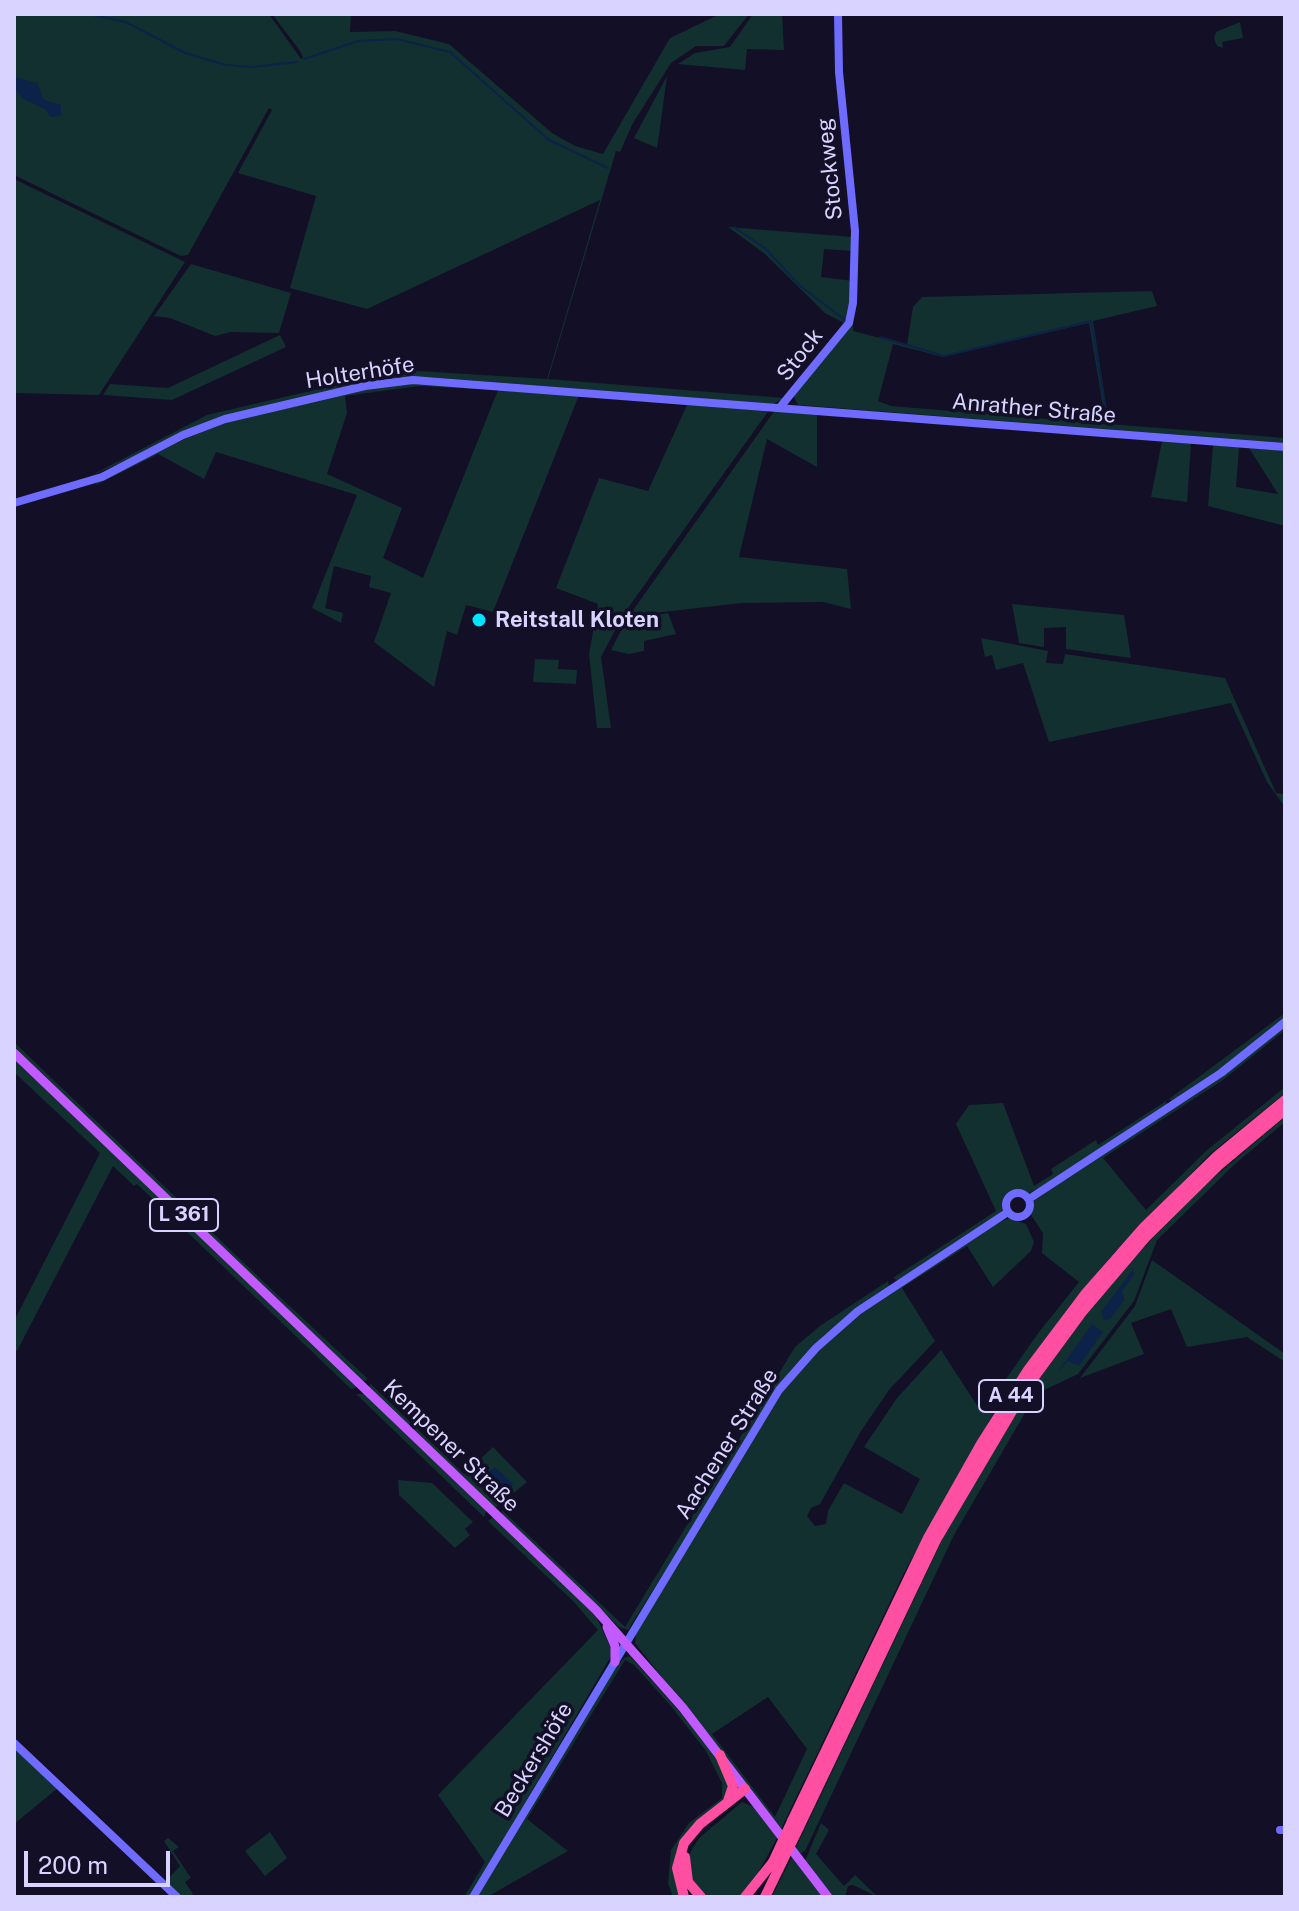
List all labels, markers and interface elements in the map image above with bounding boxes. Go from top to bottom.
street label: Stockweg [812,117,848,221]
street label: Stock [771,324,829,386]
street label: Holterhöfe [304,351,416,395]
street label: Anrather Straße [951,389,1117,429]
place label: Reitstall Kloten [495,607,659,633]
marker: Reitstall Kloten [470,611,488,629]
road number: L 361 [150,1199,218,1231]
street label: Aachener Straße [670,1364,784,1524]
street label: Kempener Straße [377,1374,525,1518]
road number: A 44 [979,1380,1043,1412]
street label: Beckershöfe [490,1698,578,1822]
scale bar [28,1835,174,1885]
text: 200 m [38,1851,108,1879]

